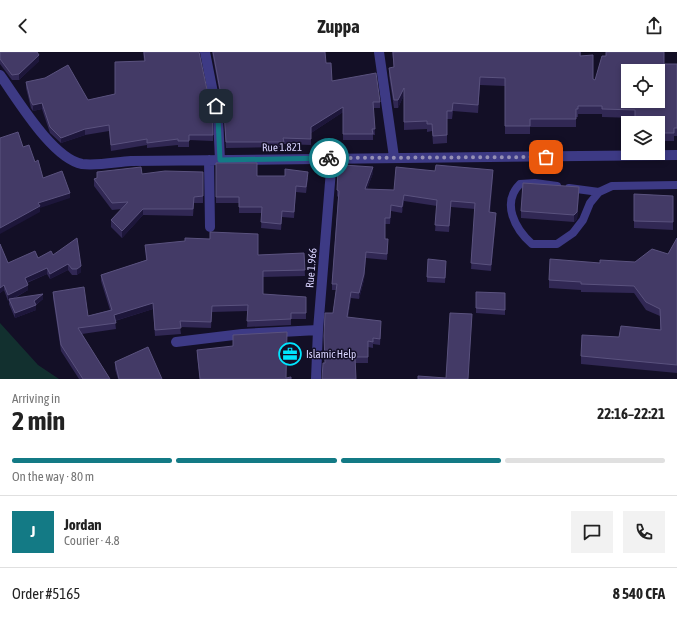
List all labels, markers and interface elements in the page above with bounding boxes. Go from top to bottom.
icon: back [12,15,34,37]
icon: share [643,15,665,37]
text: Zuppa [317,16,360,37]
map controls [621,64,665,160]
button: locate [621,64,665,108]
pin [199,89,233,123]
icon: home [205,95,227,117]
button: layers [621,116,665,160]
courier [309,138,349,178]
pin [529,140,563,174]
street label: Rue 1.821 [262,141,302,153]
icon: bag [535,146,557,168]
icon: bike [318,147,340,169]
street label: Rue 1.966 [303,248,319,288]
office icon: Islamic Help [277,341,303,367]
place label: Islamic Help [306,348,356,360]
text: Arriving in [12,391,60,406]
text: 22:16–22:21 [597,405,665,422]
text: 2 min [12,406,65,436]
text: On the way · 80 m [12,469,94,484]
button: chat [571,511,613,553]
button: phone [623,511,665,553]
text: Jordan [64,516,102,533]
text: J [31,523,35,540]
text: Courier · 4.8 [64,533,120,548]
text: Order #5165 [12,585,80,602]
text: 8 540 CFA [613,585,665,602]

